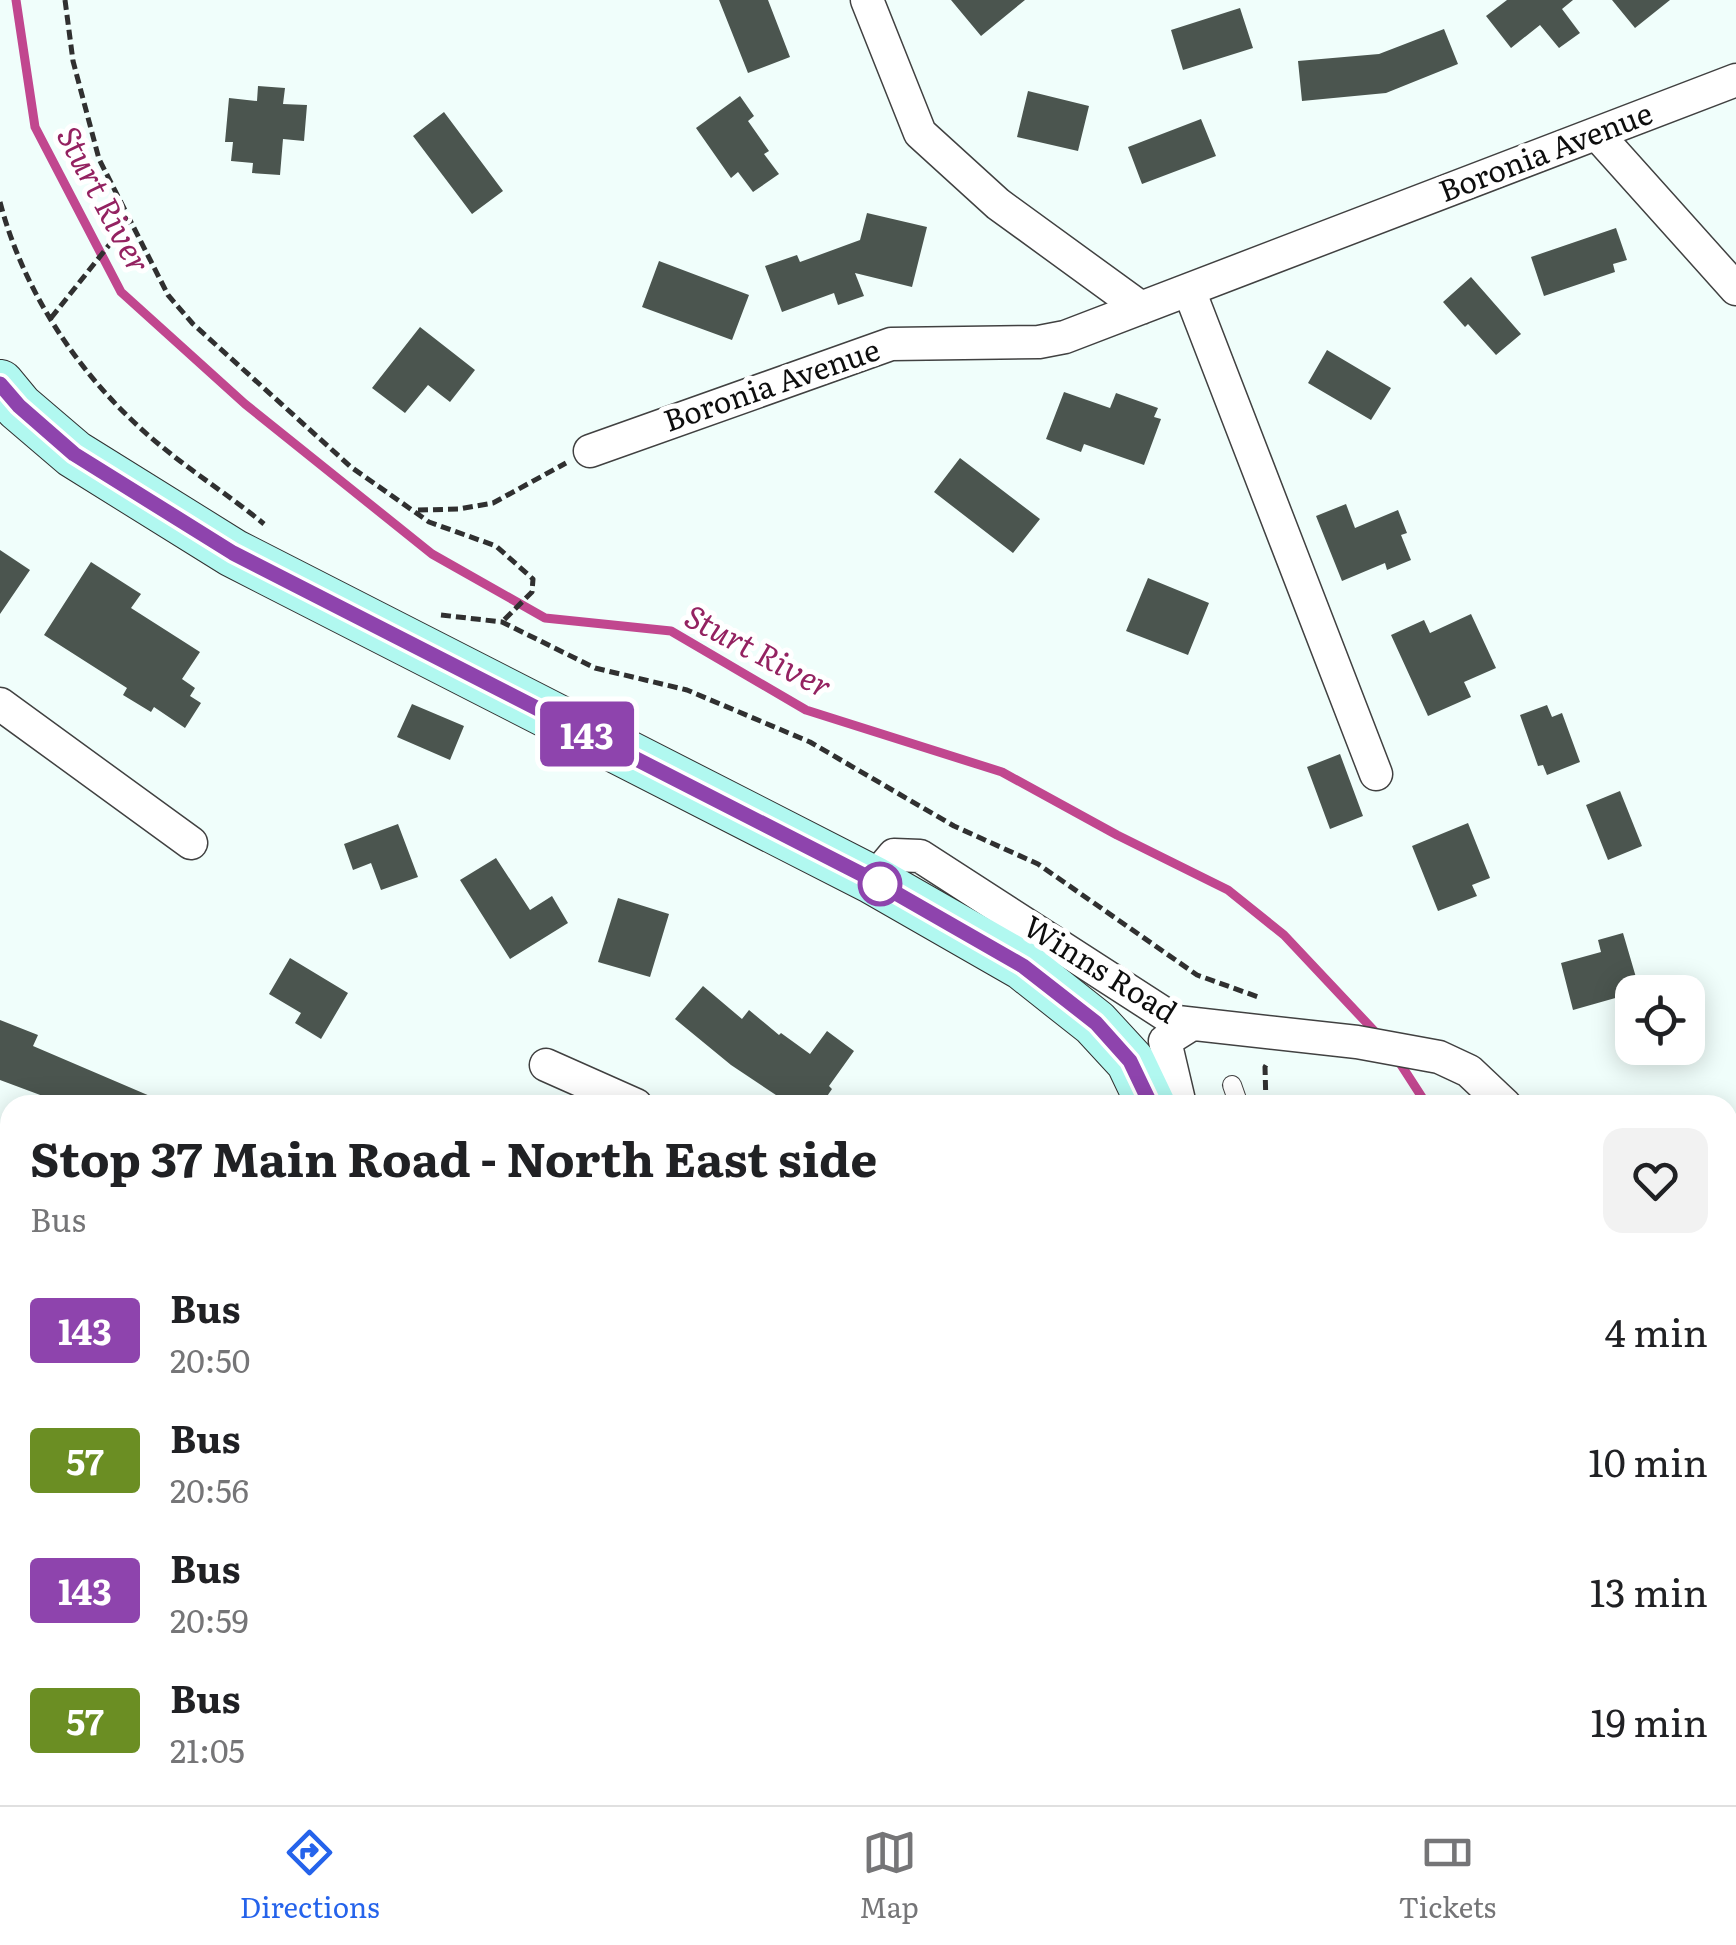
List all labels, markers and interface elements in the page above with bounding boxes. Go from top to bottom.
street label: Boronia Avenue [1432,89,1658,211]
water label: Sturt River [47,117,164,281]
street label: Boronia Avenue [657,326,885,441]
water label: Sturt River [677,591,841,708]
line badge: 143 [530,702,644,766]
text: 143 [560,708,614,760]
unlabelled marker [859,863,901,905]
street label: Winns Road [1016,903,1187,1032]
map controls [1615,975,1705,1065]
button: locate [1615,975,1705,1065]
text: Stop 37 Main Road - North East side [30,1121,878,1192]
button: heart [1603,1128,1708,1233]
text: Bus [30,1194,86,1242]
text: Bus [170,1278,241,1335]
text: 4 min [1605,1302,1708,1359]
text: 143 [58,1304,112,1356]
text: 20:50 [170,1335,250,1383]
text: Bus [170,1408,241,1465]
text: 10 min [1588,1432,1708,1489]
text: 57 [66,1434,104,1486]
text: 20:56 [170,1465,249,1513]
text: Bus [170,1538,241,1595]
text: 13 min [1590,1562,1708,1619]
text: 143 [58,1564,112,1616]
text: 20:59 [170,1595,248,1643]
text: Bus [170,1668,241,1725]
text: 19 min [1590,1692,1708,1749]
text: 57 [66,1694,104,1746]
text: 21:05 [170,1725,245,1773]
tab: Directions [240,1825,380,1927]
tab: Map [859,1825,919,1927]
tab: Tickets [1398,1825,1496,1927]

